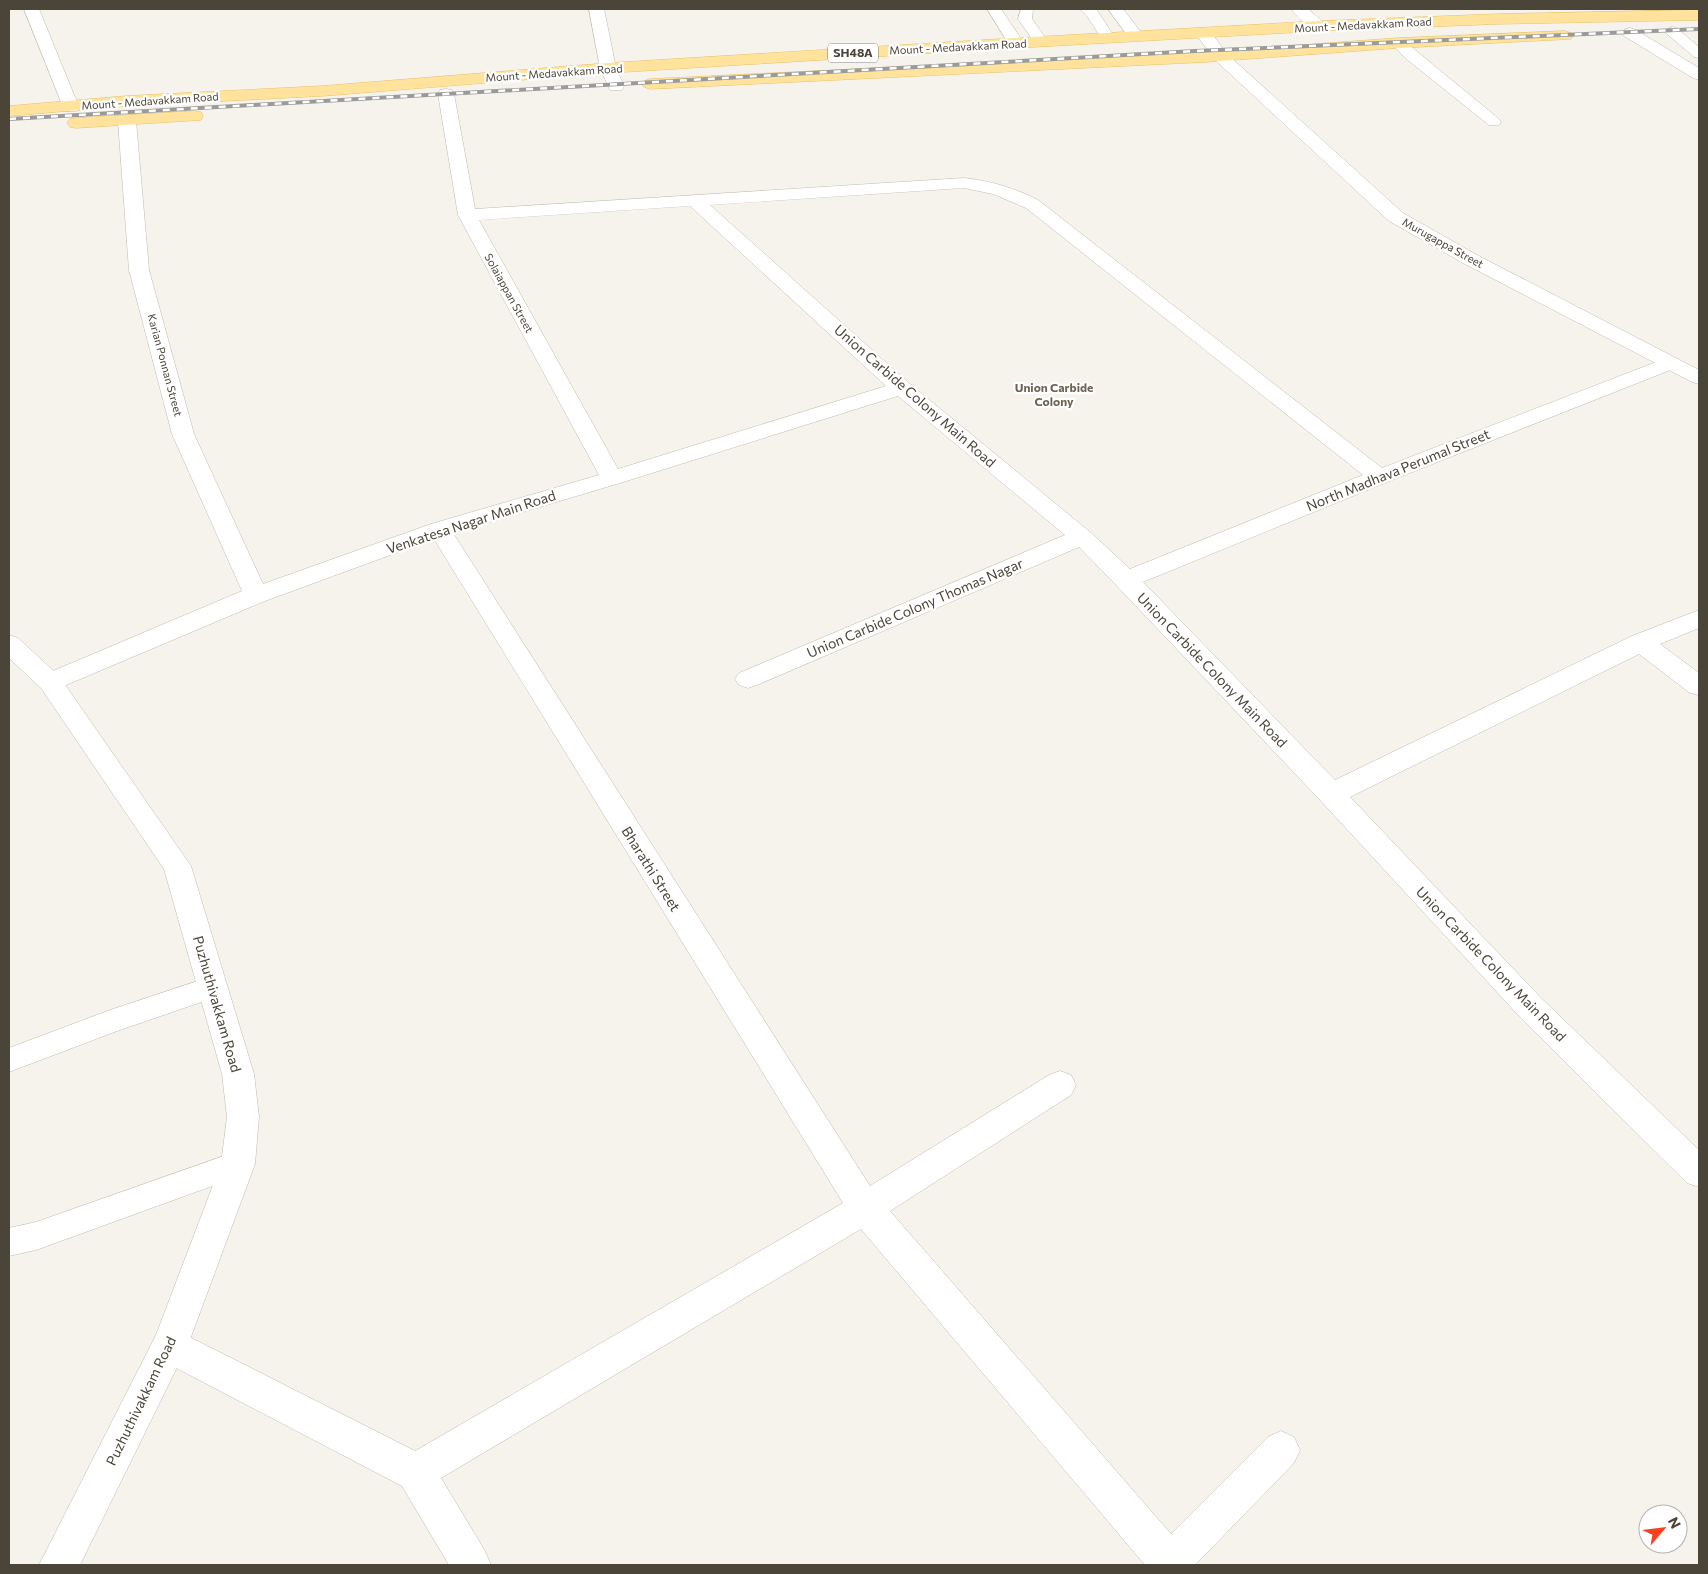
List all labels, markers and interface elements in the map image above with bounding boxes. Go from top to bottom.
street label: Mount - Medavakkam Road [1294,14,1432,35]
street label: Mount - Medavakkam Road [889,36,1027,57]
road number: SH48A [828,44,878,62]
street label: Mount - Medavakkam Road [485,61,623,84]
street label: Mount - Medavakkam Road [81,89,219,112]
street label: Murugappa Street [1400,215,1487,270]
street label: Solaiappan Street [482,251,537,335]
street label: Karian Ponnan Street [146,312,186,418]
street label: Union Carbide Colony Main Road [831,321,1000,470]
district label: Union Carbide Colony [1015,380,1093,408]
street label: North Madhava Perumal Street [1304,425,1492,514]
street label: Venkatesa Nagar Main Road [384,486,558,557]
street label: Union Carbide Colony Thomas Nagar [804,554,1026,661]
street label: Union Carbide Colony Main Road [1134,589,1291,751]
street label: Bharathi Street [619,823,684,914]
street label: Union Carbide Colony Main Road [1413,883,1570,1045]
street label: Puzhuthivakkam Road [190,934,245,1074]
street label: Puzhuthivakkam Road [102,1334,179,1468]
north arrow [1638,1504,1688,1554]
text: N [1665,1514,1685,1531]

